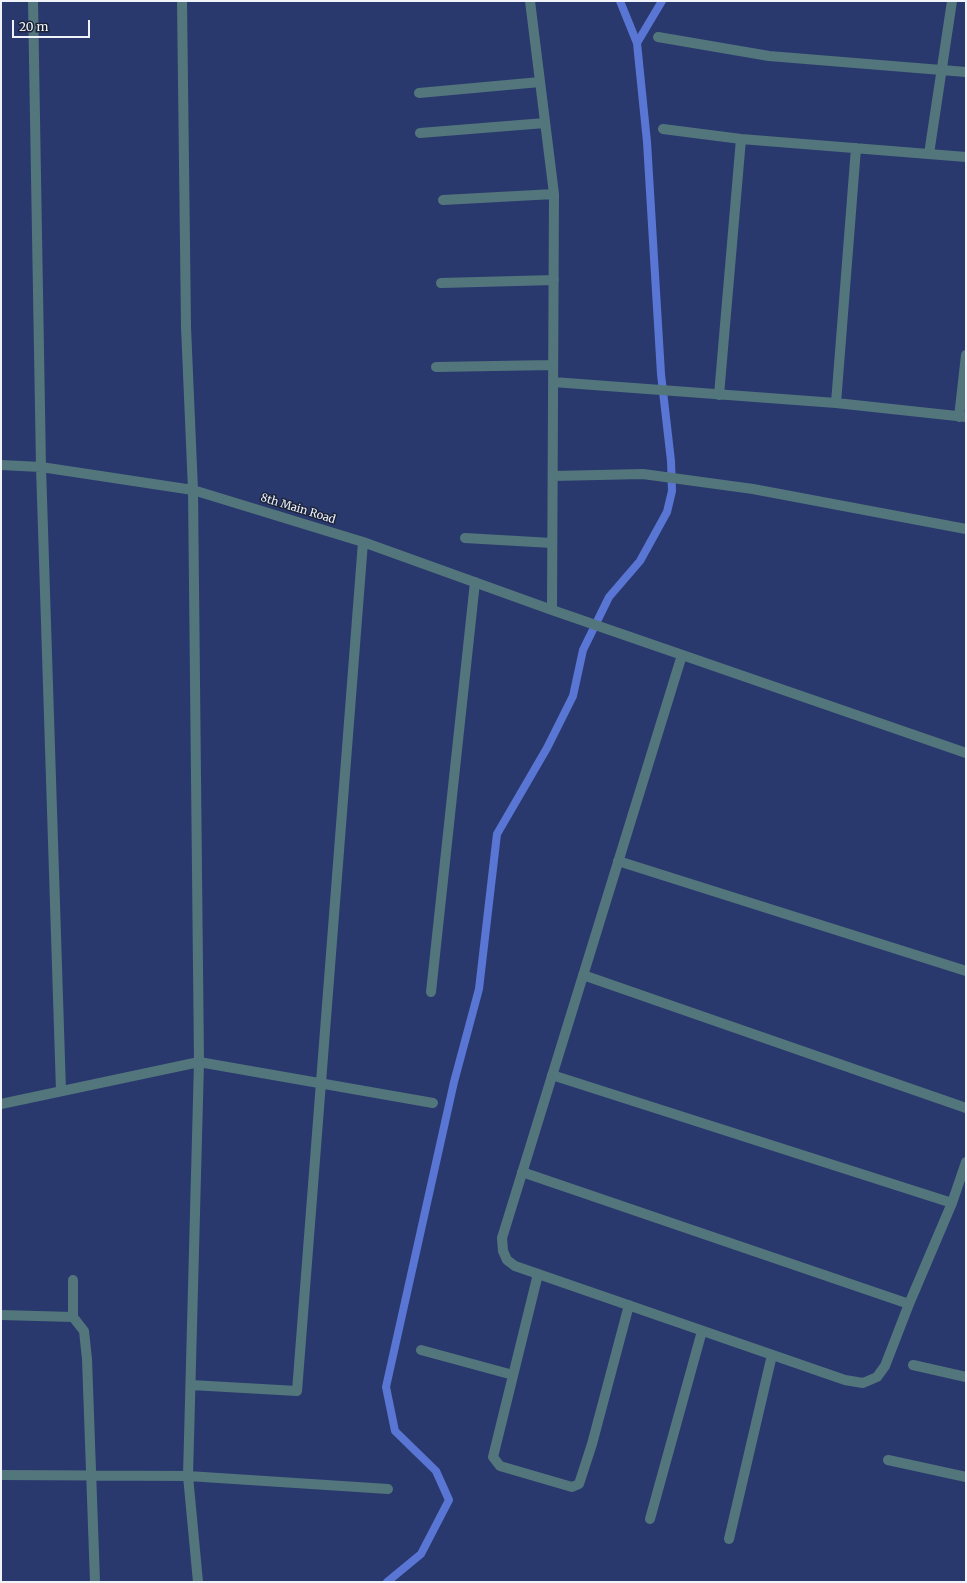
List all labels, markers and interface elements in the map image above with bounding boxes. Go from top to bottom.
scale bar [14,12,92,38]
text: 20 m [19,19,48,34]
street label: 8th Main Road [259,491,337,527]

